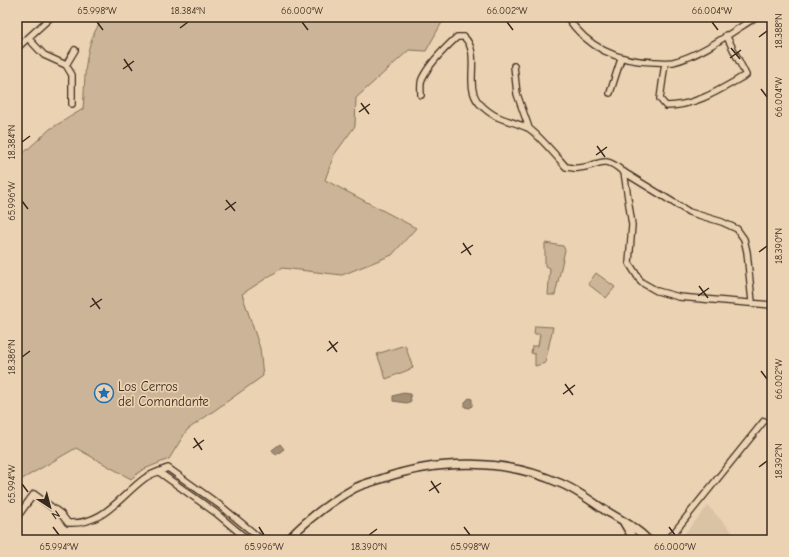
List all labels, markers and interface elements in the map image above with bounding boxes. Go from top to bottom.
text: 65.998°W [77,5,117,17]
text: 18.384°N [171,5,205,17]
text: 66.000°W [281,5,323,17]
text: 66.002°W [487,5,528,17]
text: 66.004°W [692,5,733,17]
text: 18.388°N [773,13,785,49]
text: 66.004°W [773,76,785,117]
text: 18.384°N [6,125,18,159]
text: 65.996°W [6,181,18,221]
text: 18.390°N [773,228,785,264]
text: 18.386°N [6,339,18,375]
text: 66.002°W [773,358,785,399]
place label: Los Cerros del Comandante [118,379,209,409]
place icon: Los Cerros del Comandante [93,382,115,404]
text: 18.392°N [773,443,785,479]
text: 65.994°W [6,464,18,503]
north arrow [30,487,70,527]
text: N [49,507,62,522]
text: 65.994°W [40,541,79,553]
text: 65.996°W [244,541,284,553]
text: 18.390°N [351,541,387,553]
text: 65.998°W [450,541,490,553]
text: 66.000°W [654,541,696,553]

